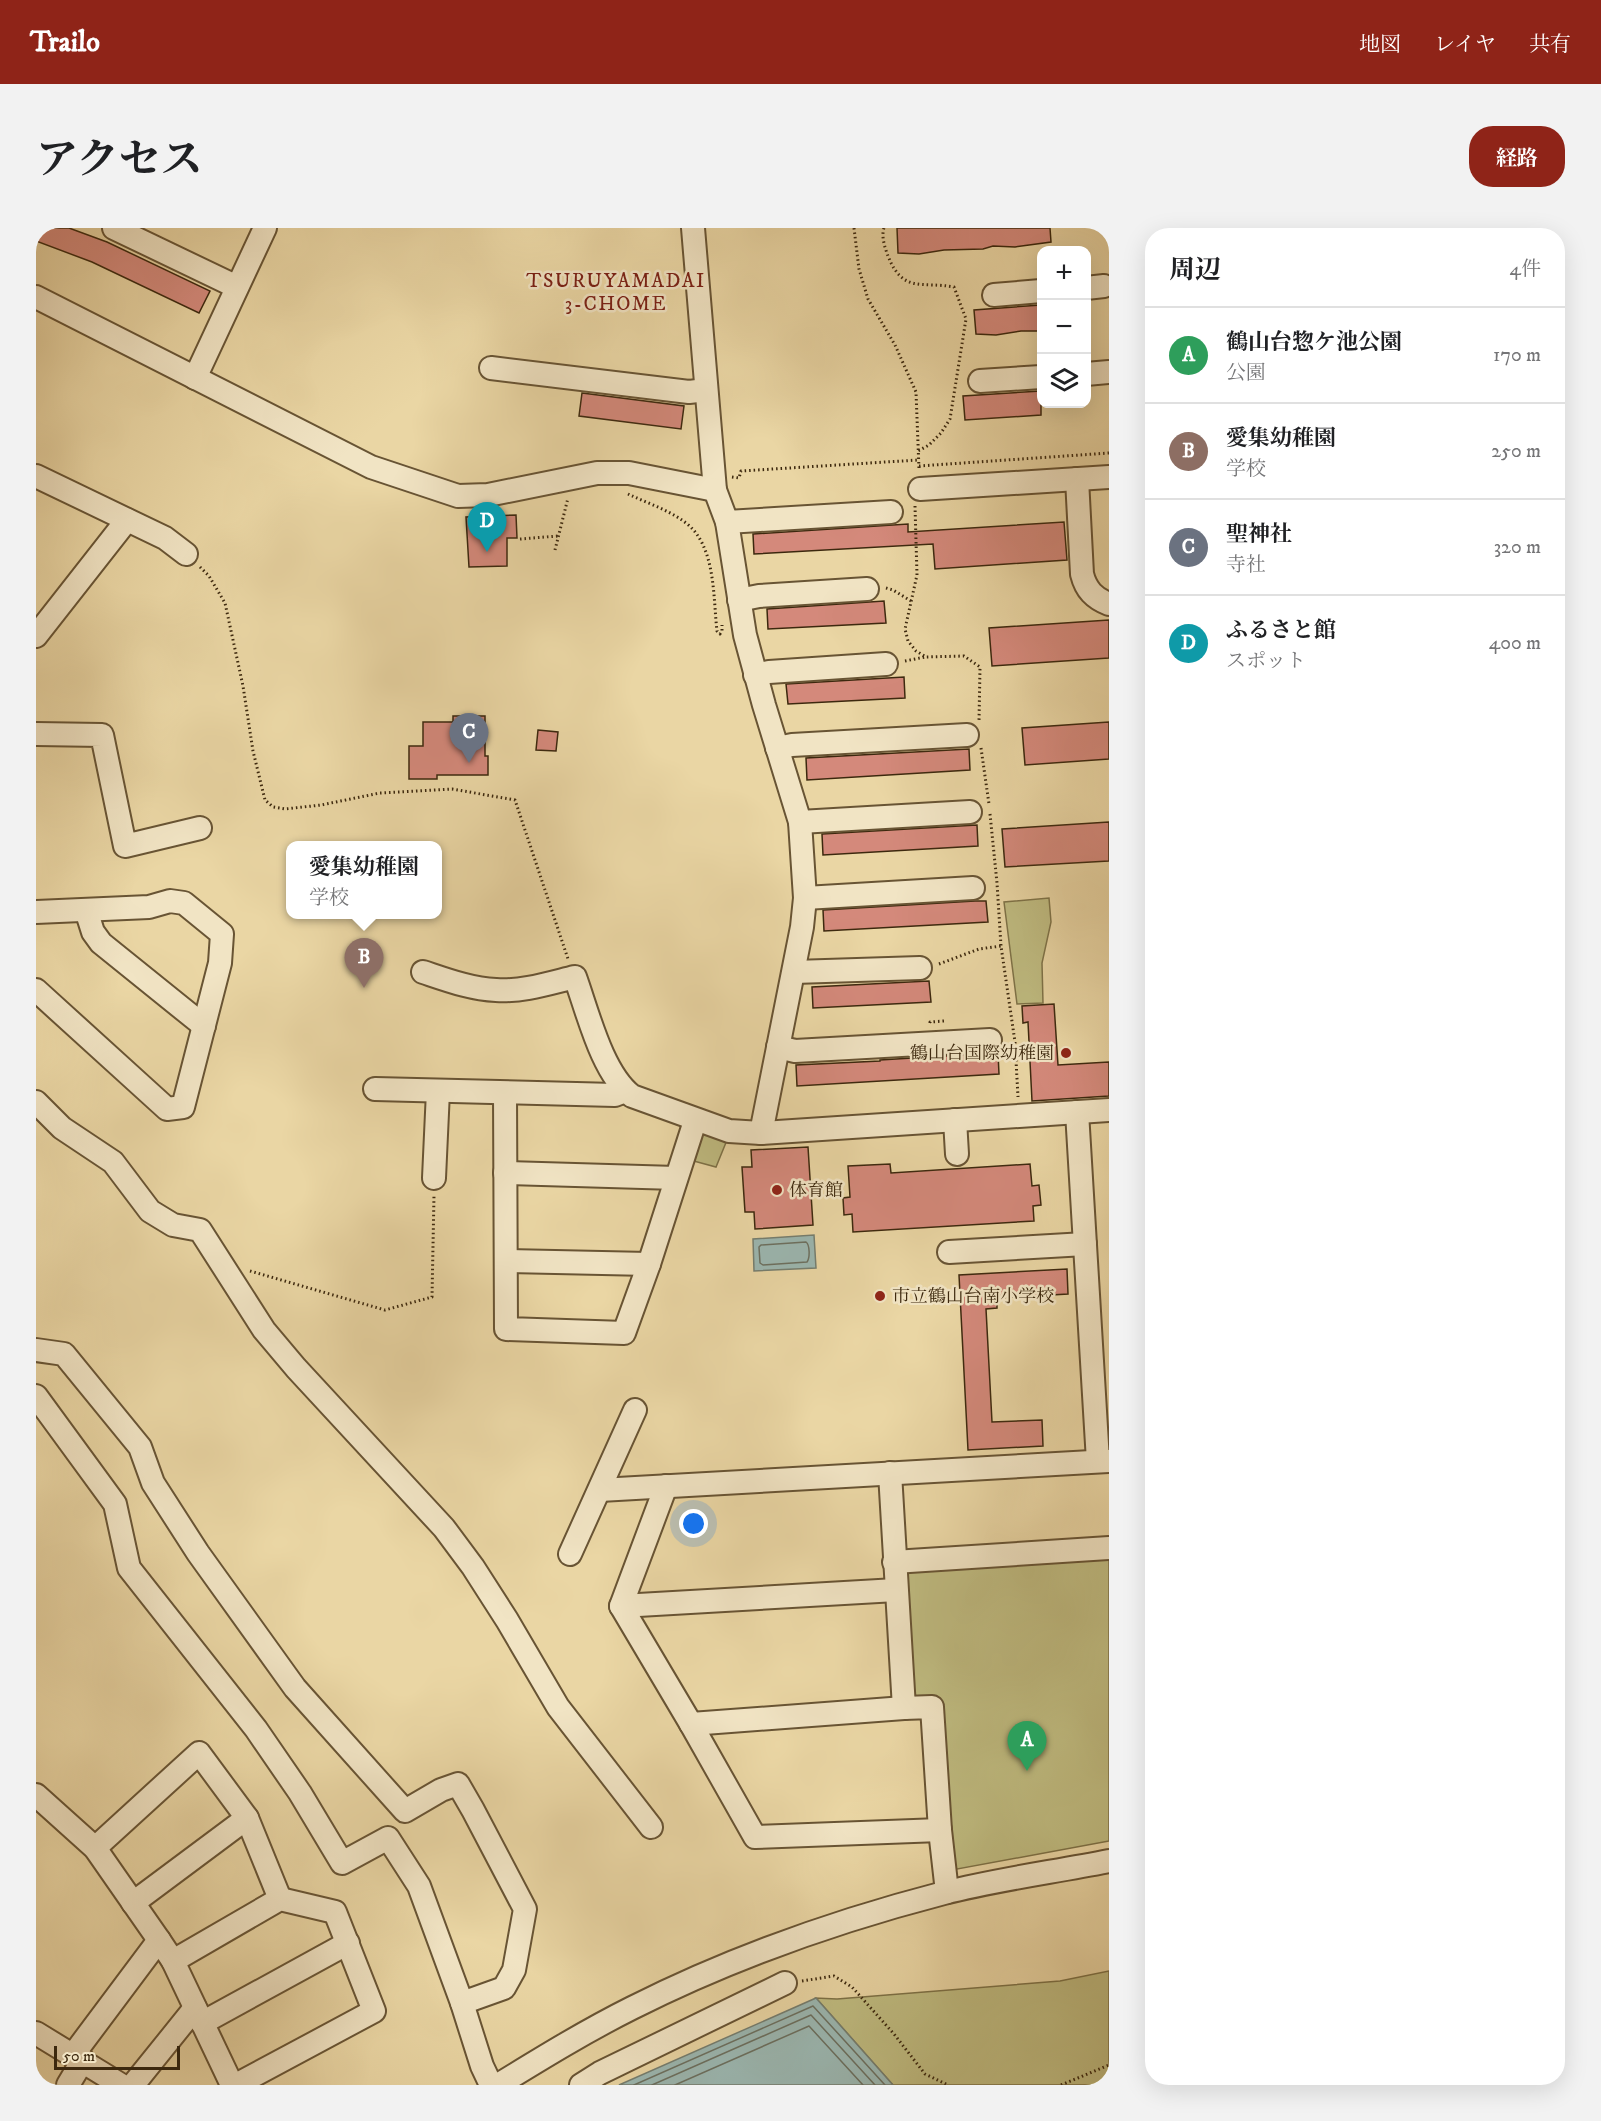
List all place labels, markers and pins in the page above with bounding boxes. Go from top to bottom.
pin: D [468,502,506,552]
pin: C [450,714,488,763]
pin: B [344,938,384,988]
place label: 鶴山台国際幼稚園 [910,1043,1054,1065]
marker: 鶴山台国際幼稚園 [1059,1046,1073,1060]
place label: 体育館 [789,1180,843,1202]
marker: 体育館 [770,1183,784,1197]
place label: 市立鶴山台南小学校 [892,1286,1054,1308]
marker: 市立鶴山台南小学校 [873,1289,887,1303]
pin: A [1008,1722,1046,1771]

